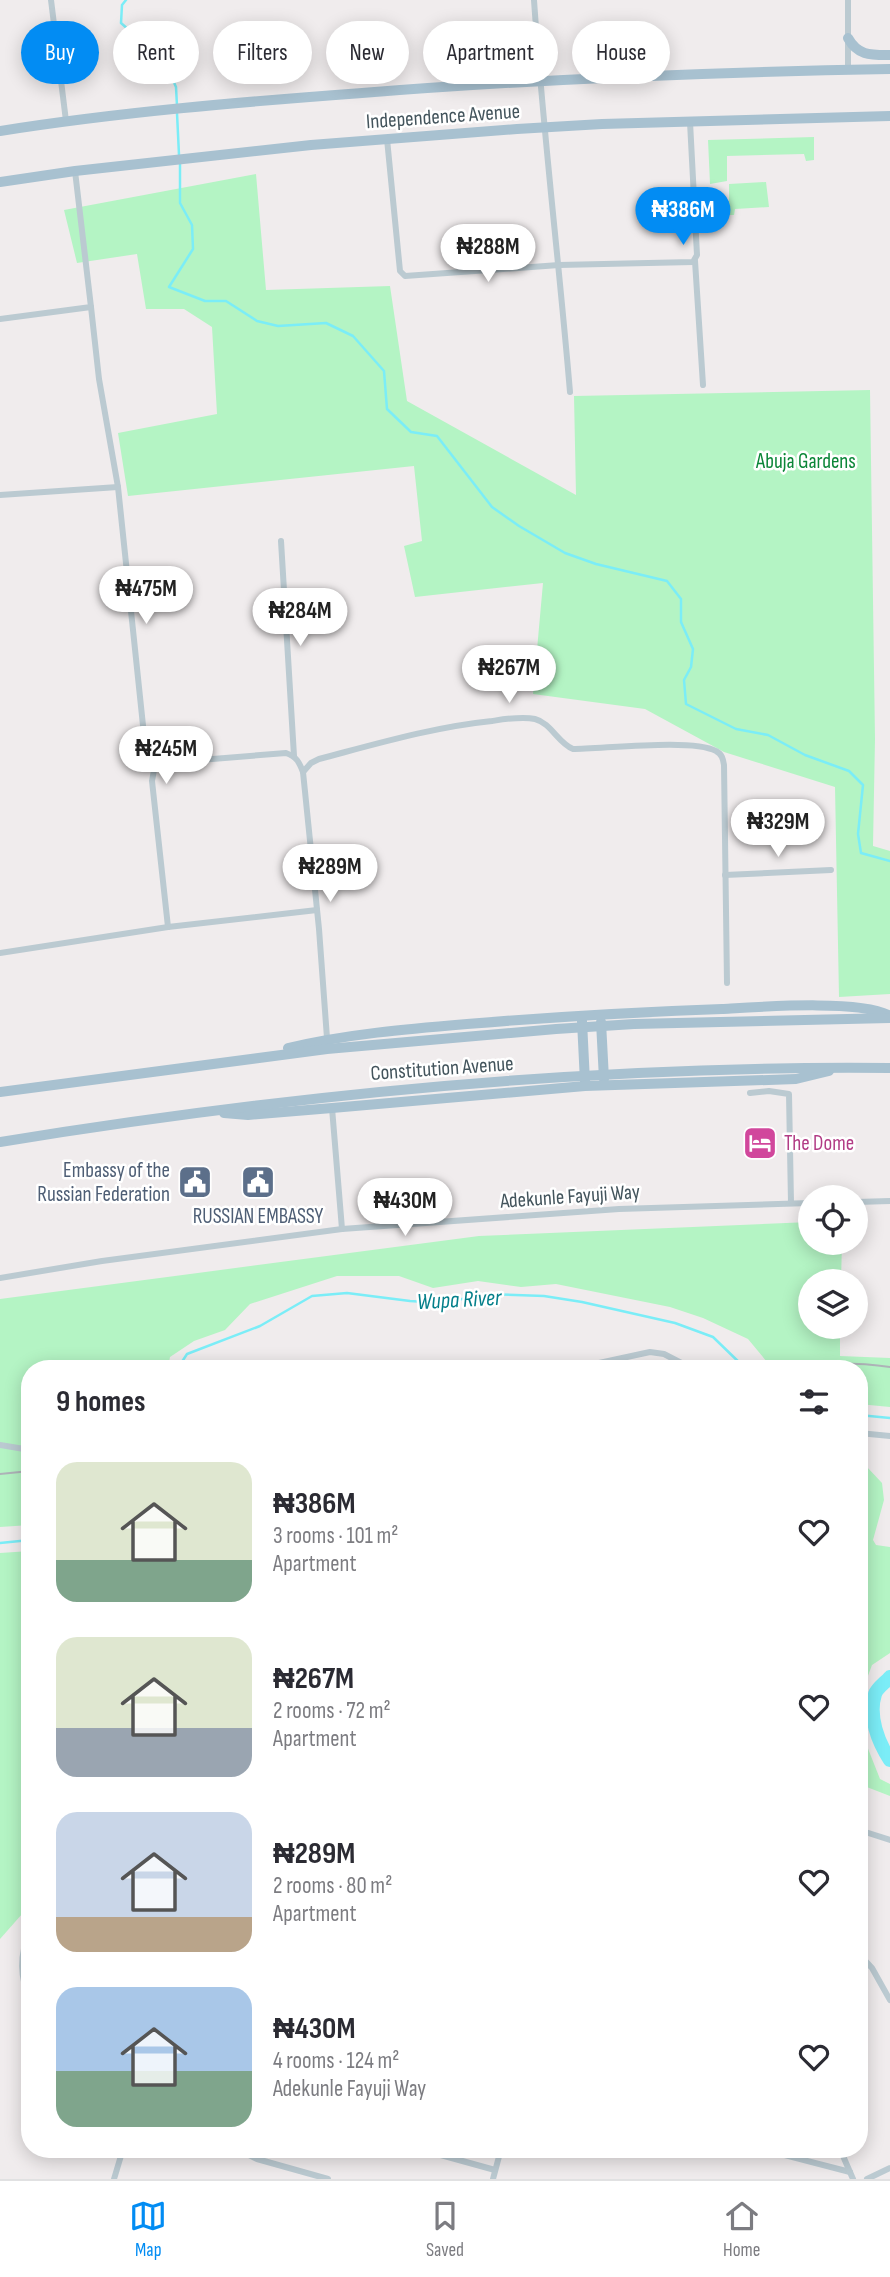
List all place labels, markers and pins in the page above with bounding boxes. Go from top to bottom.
pin: ₦386M [634,188,732,247]
pin: ₦288M [439,224,537,284]
pin: ₦475M [97,566,195,626]
pin: ₦284M [251,588,349,648]
pin: ₦267M [460,646,558,705]
pin: ₦245M [117,726,215,786]
pin: ₦329M [729,800,827,859]
pin: ₦289M [281,844,379,904]
hotel icon: The Dome [741,1124,779,1162]
place label: The Dome [784,1131,854,1156]
place label: Embassy of the Russian Federation [37,1158,170,1207]
public building icon: Embassy of the Russian Federation [176,1163,214,1201]
public building icon: RUSSIAN EMBASSY [239,1163,277,1201]
pin: ₦430M [356,1178,454,1238]
place label: RUSSIAN EMBASSY [193,1204,324,1229]

